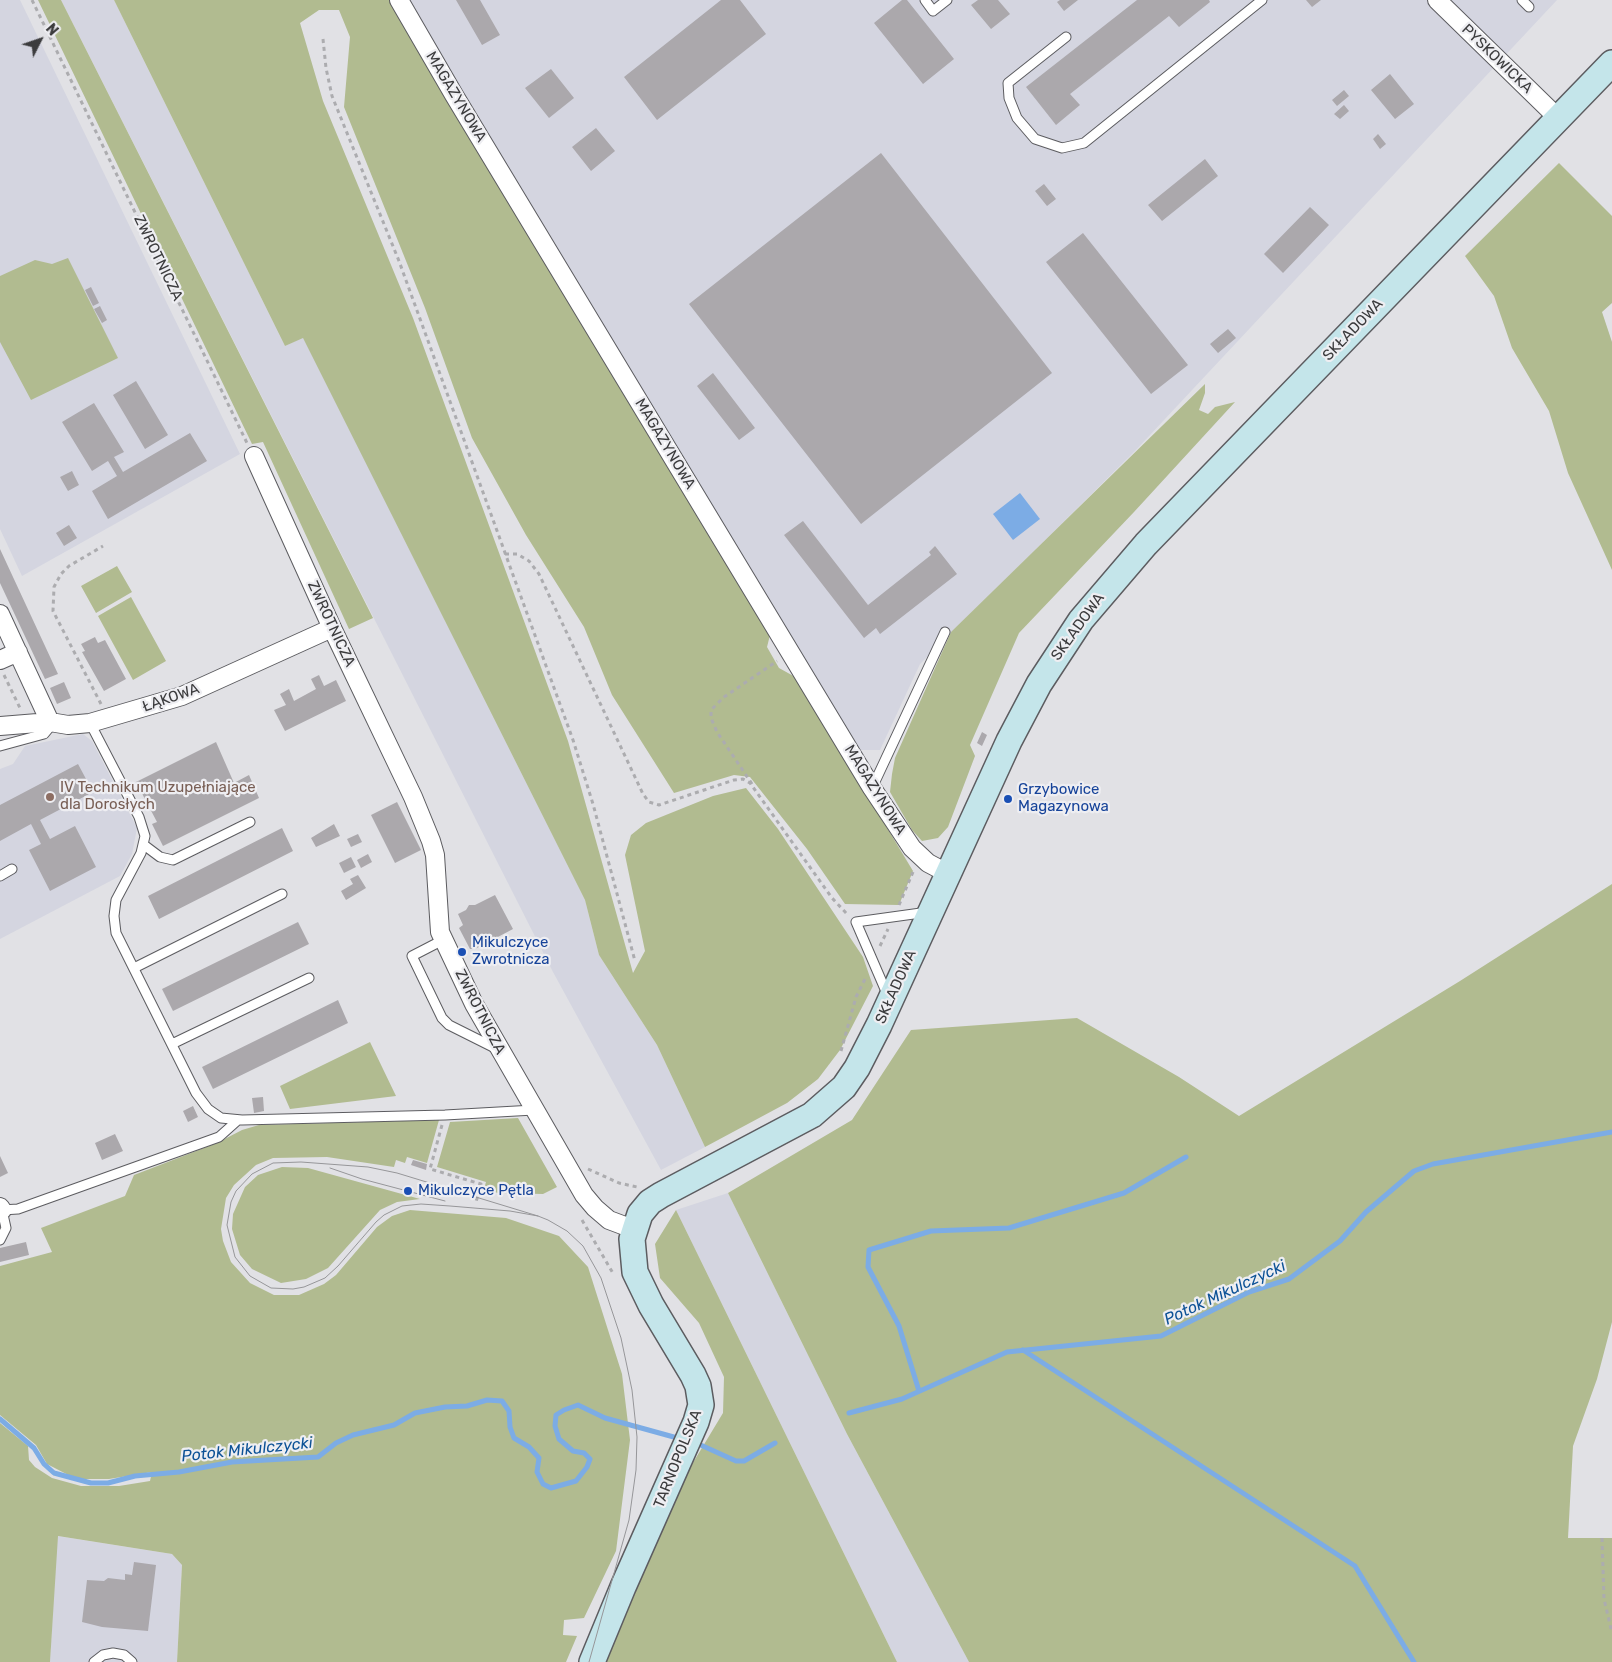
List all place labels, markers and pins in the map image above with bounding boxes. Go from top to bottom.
place label: IV Technikum Uzupełniające dla Dorosłych [60,779,256,814]
place label: Grzybowice Magazynowa [1018,781,1109,816]
marker: IV Technikum Uzupełniające dla Dorosłych [44,791,56,803]
marker: Grzybowice Magazynowa [1002,793,1014,805]
place label: Mikulczyce Zwrotnicza [472,934,550,969]
marker: Mikulczyce Zwrotnicza [456,946,468,958]
place label: Mikulczyce Pętla [418,1182,534,1200]
marker: Mikulczyce Pętla [402,1185,414,1197]

